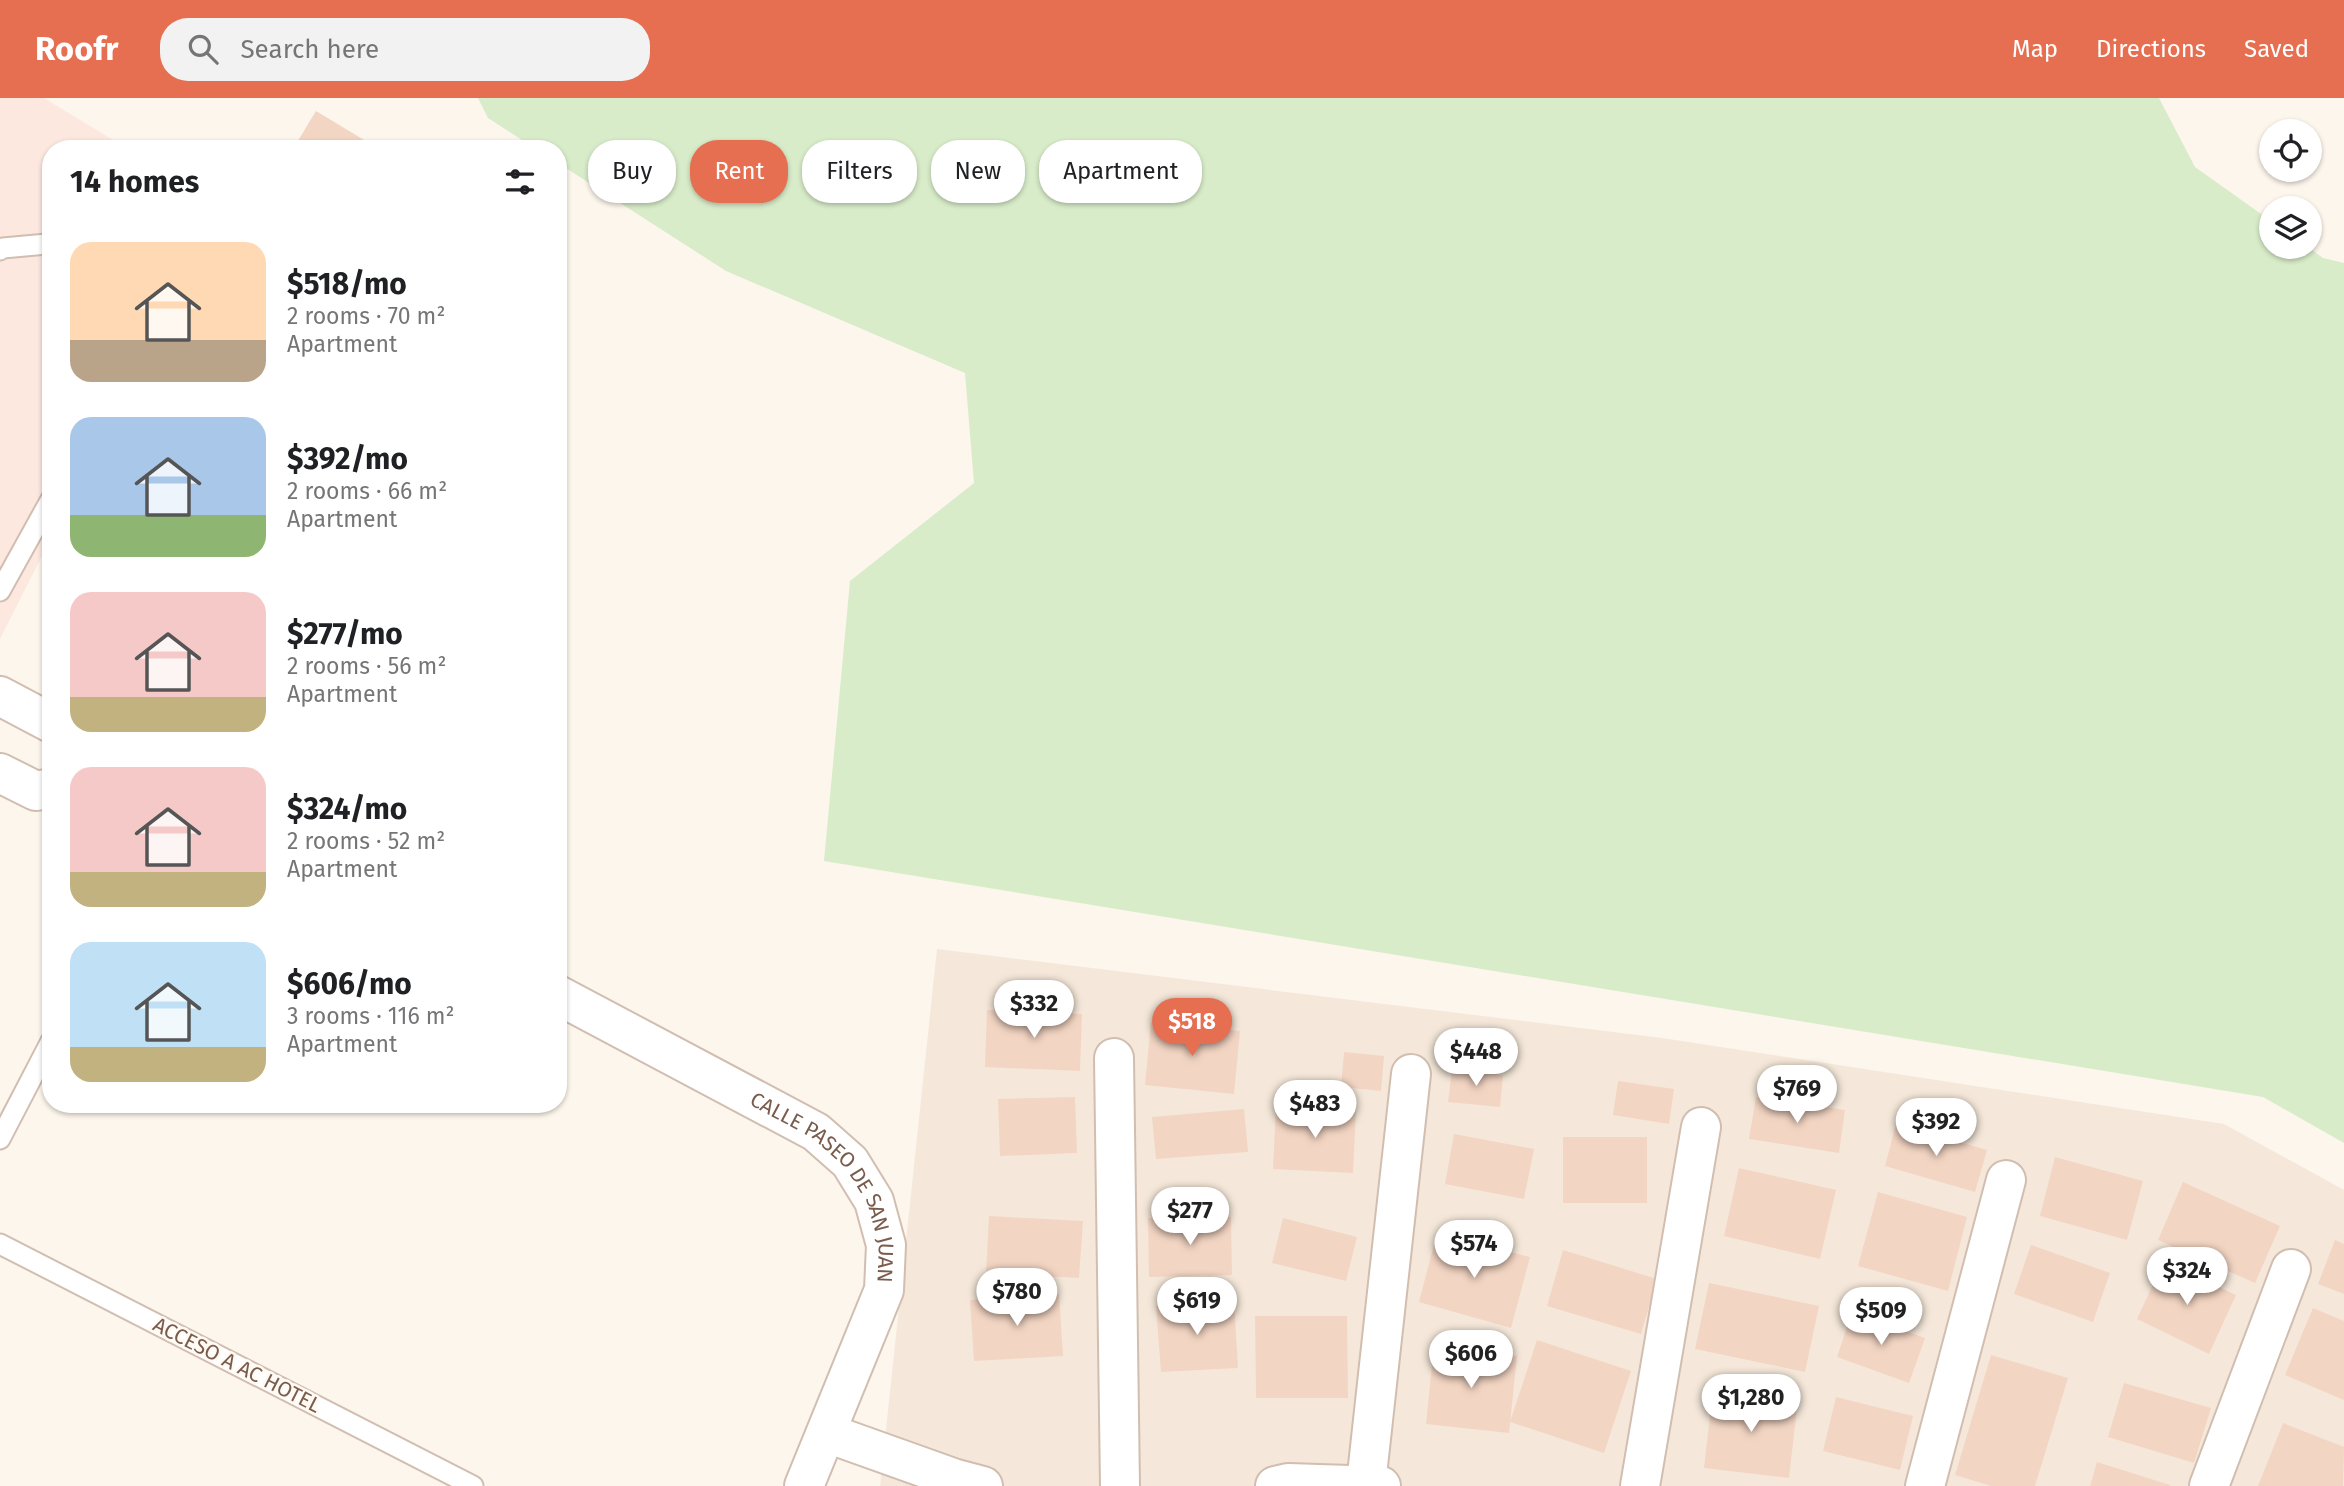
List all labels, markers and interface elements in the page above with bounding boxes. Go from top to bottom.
search box [160,18,650,81]
text: Roofr [35,29,118,69]
icon: search [184,30,222,68]
text: Search here [240,34,379,65]
text: Map [2012,35,2058,63]
text: Directions [2096,35,2206,63]
text: Saved [2244,35,2309,63]
map controls [2259,119,2322,259]
button: locate [2259,119,2322,182]
chip: Buy [588,140,676,203]
chip: Rent [690,140,788,203]
chip: Filters [802,140,917,203]
chip: New [931,140,1025,203]
chip: Apartment [1039,140,1202,203]
icon: filters [501,163,539,201]
text: 14 homes [70,164,199,200]
button: layers [2259,196,2322,259]
text: $518/mo [287,266,407,302]
icon: home [126,270,210,354]
text: 2 rooms · 70 m² [287,302,445,330]
text: Apartment [287,330,397,358]
text: $392/mo [287,441,408,477]
icon: home [126,445,210,529]
text: 2 rooms · 66 m² [287,477,447,505]
text: Apartment [287,505,397,533]
text: $277/mo [287,616,403,652]
icon: home [126,620,210,704]
text: 2 rooms · 56 m² [287,652,446,680]
text: Apartment [287,680,397,708]
text: $324/mo [287,791,407,827]
icon: home [126,795,210,879]
text: 2 rooms · 52 m² [287,827,445,855]
text: Apartment [287,855,397,883]
text: $606/mo [287,966,412,1002]
icon: home [126,970,210,1054]
pin: $332 [993,981,1075,1040]
text: $332 [1010,989,1058,1017]
pin: $518 [1151,998,1233,1058]
text: 3 rooms · 116 m² [287,1002,455,1030]
text: $518 [1168,1007,1216,1035]
pin: $448 [1435,1028,1517,1088]
text: Apartment [287,1030,397,1058]
text: $448 [1450,1037,1502,1065]
pin: $769 [1756,1066,1838,1125]
text: $769 [1773,1074,1821,1102]
pin: $483 [1274,1080,1356,1140]
street label: CALLE PASEO DE SAN JUAN [746,1086,899,1283]
text: $483 [1290,1089,1340,1117]
pin: $392 [1895,1098,1977,1158]
text: $392 [1912,1107,1960,1135]
pin: $277 [1149,1188,1231,1247]
text: $277 [1167,1196,1213,1224]
pin: $574 [1433,1220,1515,1280]
text: $574 [1450,1229,1498,1257]
pin: $324 [2146,1248,2228,1307]
text: $324 [2163,1256,2211,1284]
pin: $780 [976,1268,1058,1328]
text: $780 [992,1277,1042,1305]
pin: $619 [1156,1278,1238,1337]
text: $619 [1173,1286,1221,1314]
pin: $509 [1840,1288,1922,1347]
text: $509 [1855,1296,1907,1324]
street label: ACCESO A AC HOTEL [149,1311,326,1419]
pin: $606 [1430,1330,1512,1390]
text: $606 [1445,1339,1497,1367]
pin: $1,280 [1694,1374,1808,1434]
text: $1,280 [1718,1383,1784,1411]

